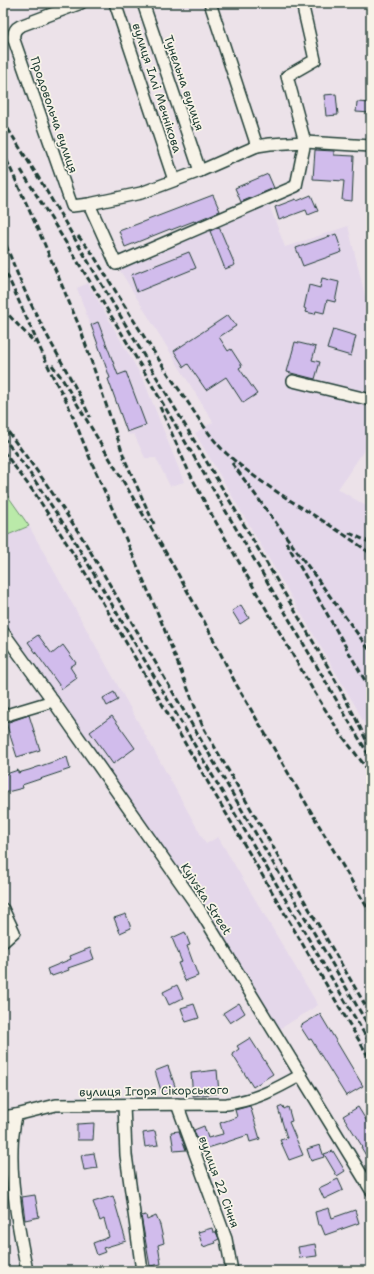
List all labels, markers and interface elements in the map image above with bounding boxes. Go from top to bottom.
street label: вулиця Іллі Мечнікова [128,21,186,155]
street label: Тунельна вулиця [160,33,208,133]
street label: Продовольча вулиця [27,55,81,175]
street label: Kyivska Street [177,860,235,938]
street label: вулиця Ігоря Сікорського [79,1082,229,1100]
street label: вулиця 22 Січня [195,1134,243,1230]

